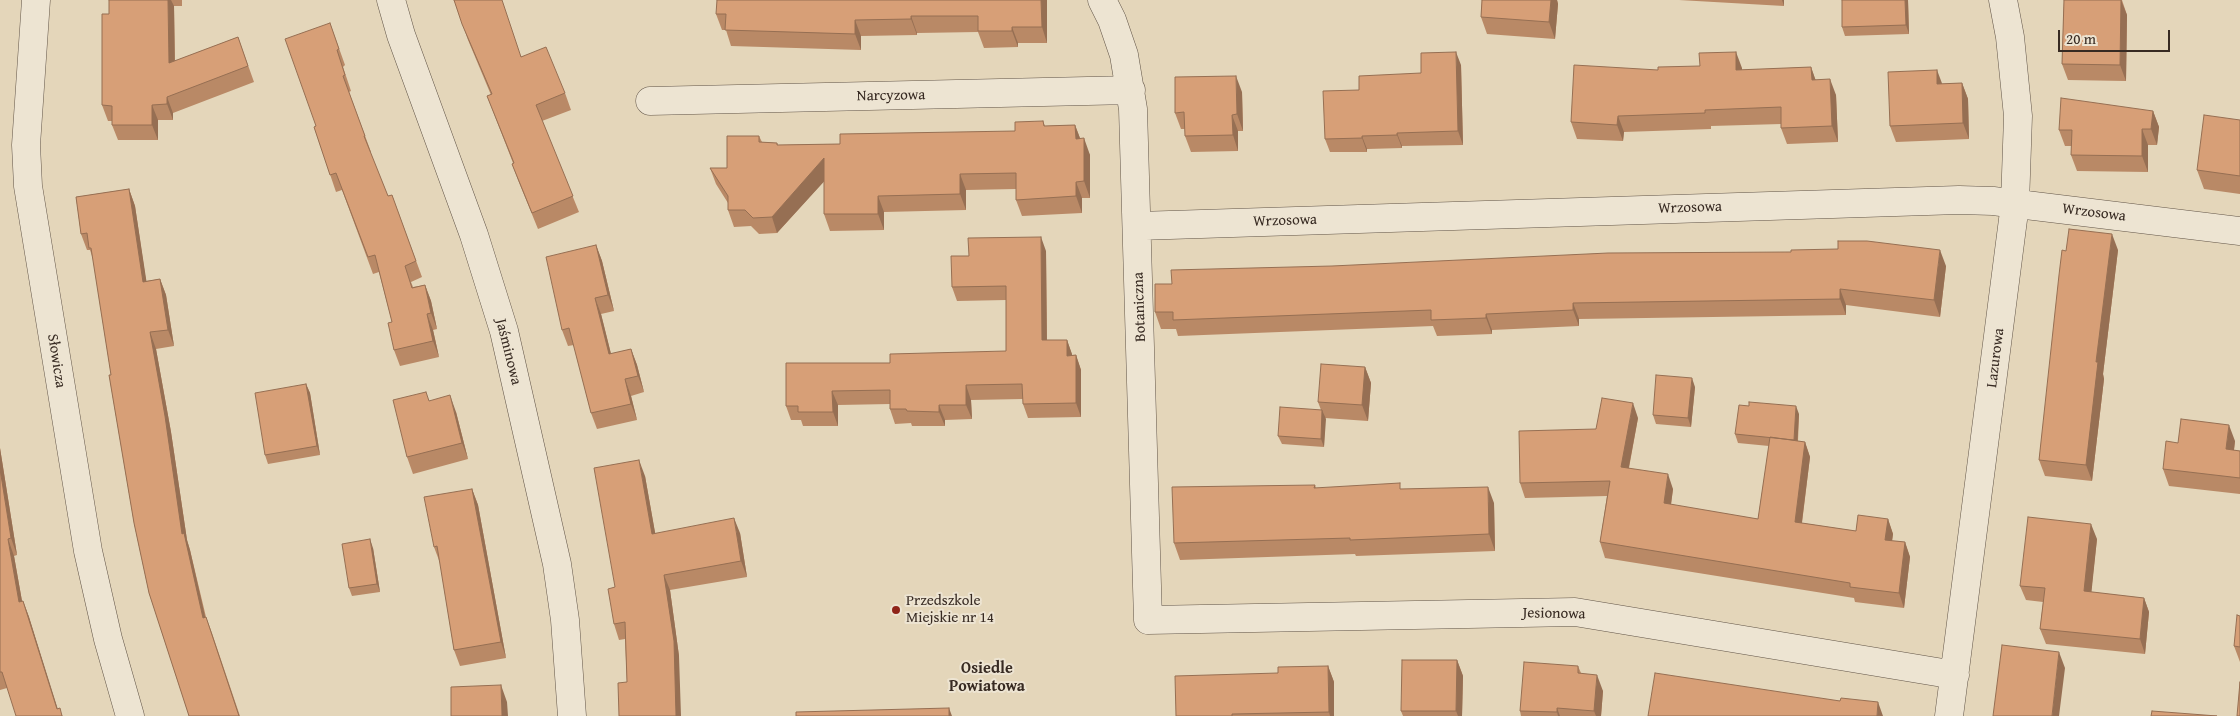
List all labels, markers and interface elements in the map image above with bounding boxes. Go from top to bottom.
scale bar [2060,20,2172,52]
text: 20 m [2066,28,2096,49]
street label: Narcyzowa [857,86,925,106]
street label: Wrzosowa [1658,198,1722,218]
street label: Wrzosowa [2061,200,2127,226]
street label: Wrzosowa [1253,211,1317,231]
street label: Botaniczna [1130,272,1150,342]
street label: Jaśminowa [491,317,525,387]
street label: Lazurowa [1983,327,2009,389]
street label: Słowicza [43,333,69,389]
place label: Przedszkole Miejskie nr 14 [906,592,994,627]
marker: Przedszkole Miejskie nr 14 [890,604,902,616]
street label: Jesionowa [1522,604,1586,624]
district label: Osiedle Powiatowa [949,659,1025,697]

